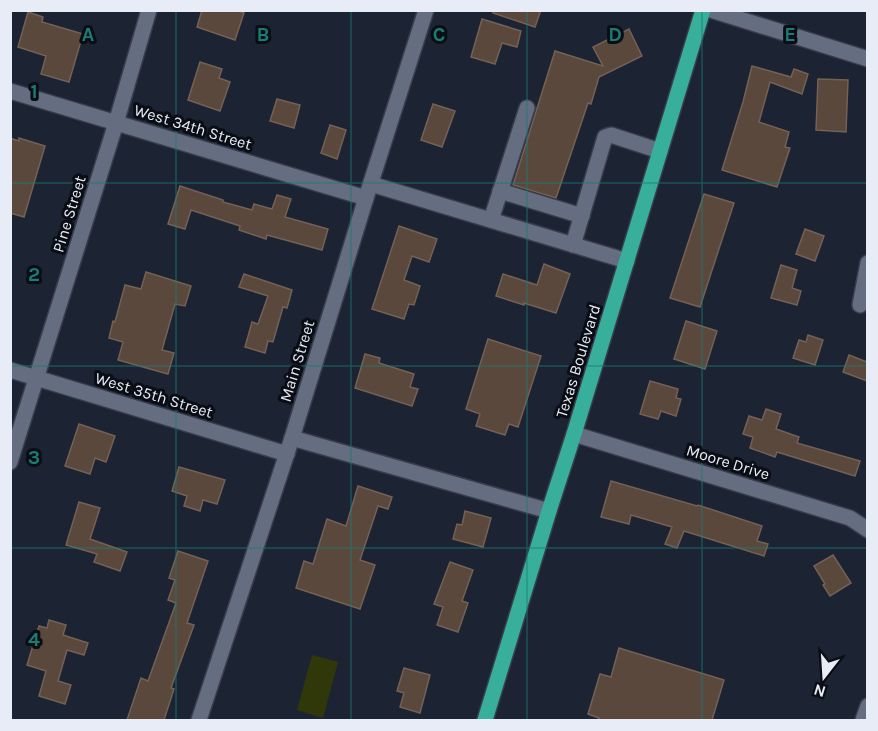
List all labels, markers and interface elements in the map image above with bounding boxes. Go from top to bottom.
text: A [82,23,95,46]
text: B [257,23,269,46]
text: C [433,23,445,46]
text: D [608,23,622,46]
text: E [784,23,796,46]
text: 1 [30,80,38,103]
street label: West 34th Street [132,100,254,154]
street label: Pine Street [48,173,90,255]
text: 2 [28,263,40,286]
street label: Texas Boulevard [552,302,604,420]
street label: Main Street [276,318,318,404]
street label: West 35th Street [93,368,215,422]
street label: Moore Drive [684,440,772,484]
text: 3 [28,446,40,469]
text: 4 [28,628,40,651]
north arrow [794,647,854,707]
text: N [811,680,828,702]

